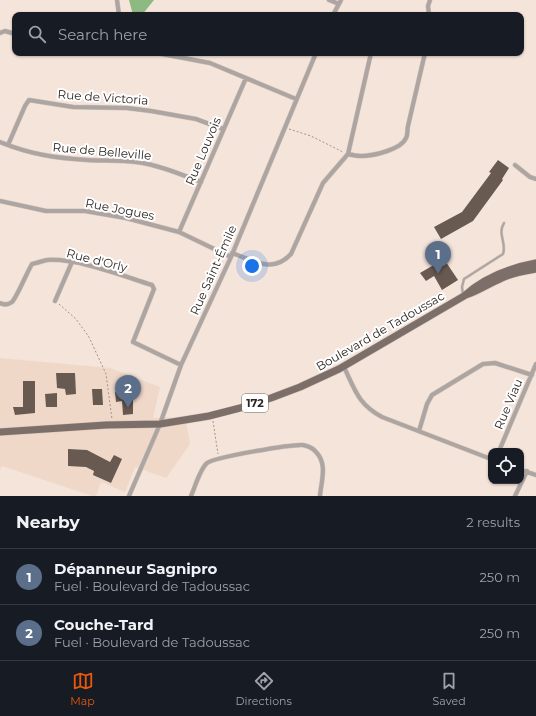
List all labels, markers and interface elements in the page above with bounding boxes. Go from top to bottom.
search box [12,12,524,56]
icon: search [26,23,48,45]
text: Search here [58,25,147,44]
street label: Rue de Victoria [57,86,149,108]
street label: Rue Louvois [182,115,224,187]
street label: Rue de Belleville [52,139,152,163]
street label: Rue Jogues [84,195,156,223]
street label: Rue Saint-Émile [186,223,240,317]
pin: 1 [425,241,451,274]
street label: Rue d'Orly [65,245,129,275]
your location [242,256,262,276]
street label: Boulevard de Tadoussac [313,288,447,374]
pin: 2 [115,375,141,408]
street label: Rue Viau [491,376,525,432]
road number: 172 [242,394,268,412]
map controls [488,448,524,484]
button: locate [488,448,524,484]
text: Nearby [16,512,80,532]
text: 2 results [466,514,520,530]
text: Dépanneur Sagnipro [54,559,217,578]
text: 1 [26,569,32,585]
text: 250 m [479,569,520,585]
text: Fuel · Boulevard de Tadoussac [54,578,250,594]
text: Couche-Tard [54,615,154,634]
text: 2 [25,625,33,641]
text: 250 m [479,625,520,641]
text: Fuel · Boulevard de Tadoussac [54,634,250,650]
tab: Map [70,670,95,708]
tab: Directions [236,670,292,708]
tab: Saved [433,670,466,708]

